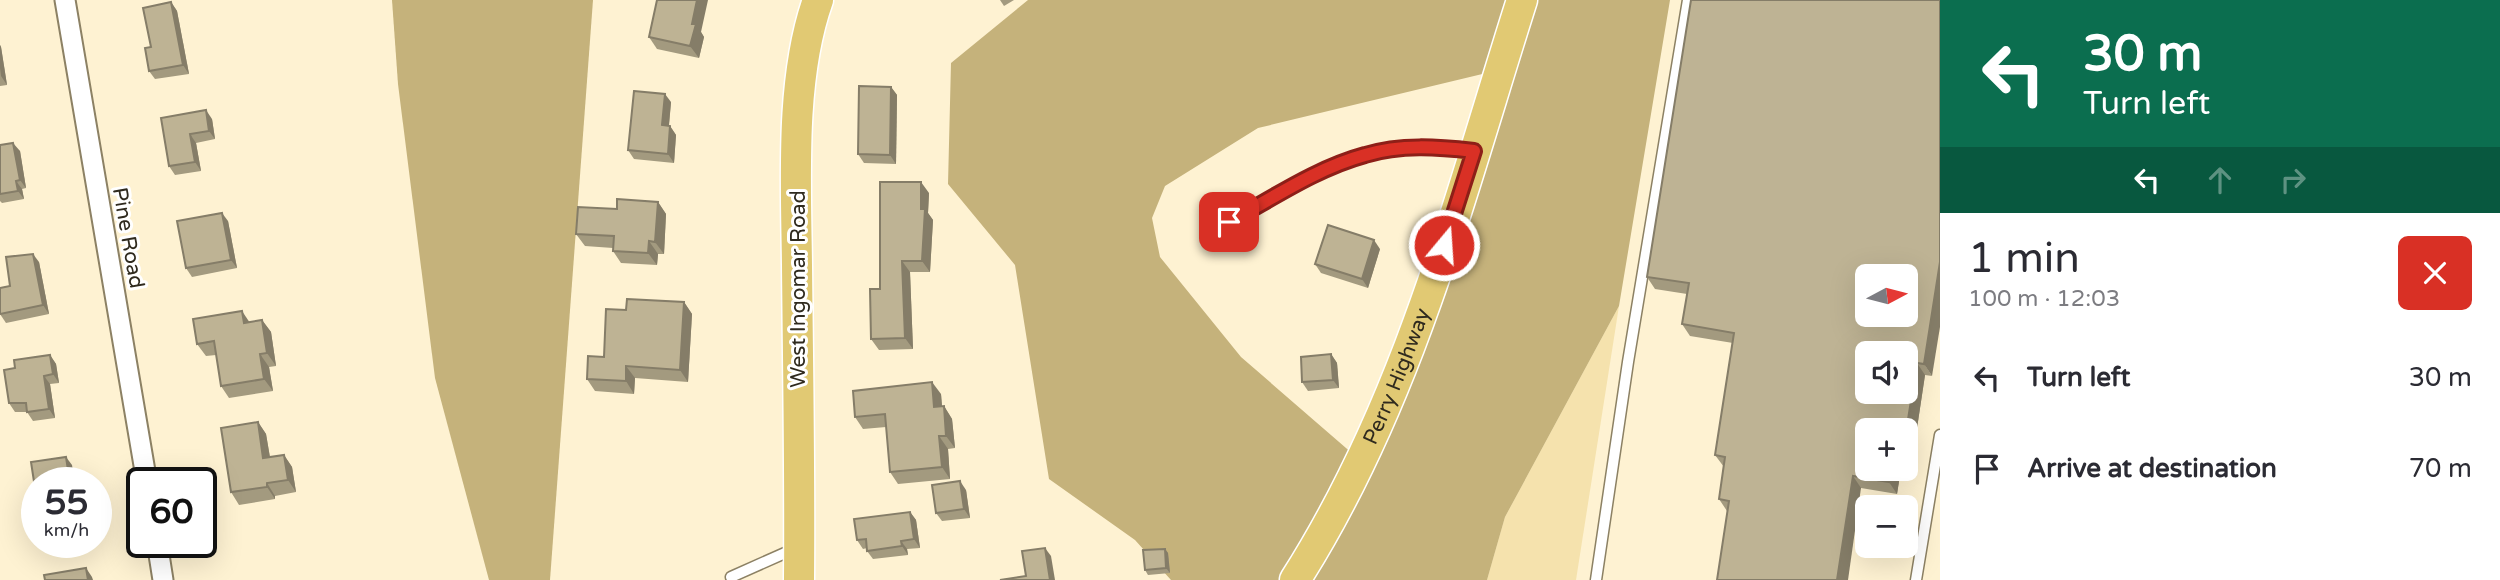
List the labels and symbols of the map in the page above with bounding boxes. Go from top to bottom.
street label: Pine Road [107,186,149,290]
street label: West Ingomar Road [786,190,811,388]
pin [1199,192,1259,252]
position arrow [1407,208,1481,282]
north arrow [1855,264,1918,327]
street label: Perry Highway [1358,305,1435,448]
speed limit sign: 60 [126,467,217,558]

